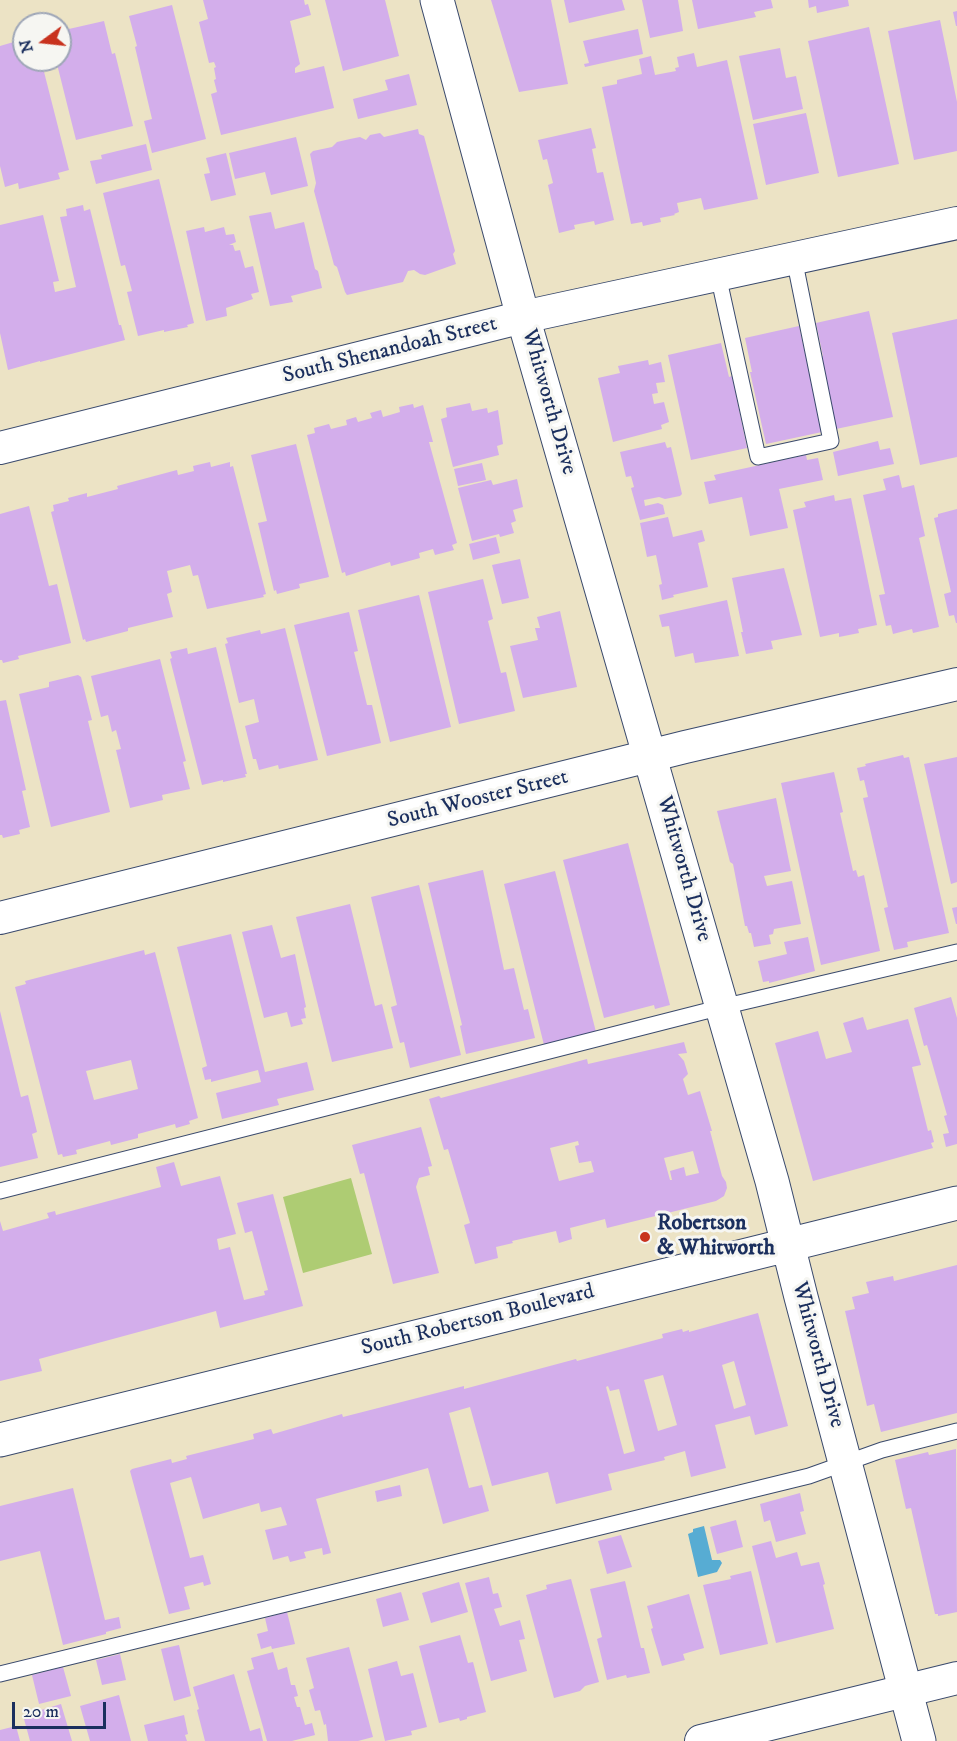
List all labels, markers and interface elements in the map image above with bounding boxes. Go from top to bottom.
north arrow [12,12,72,72]
text: N [15,37,38,55]
street label: South Shenandoah Street [280,312,500,390]
street label: Whitworth Drive [515,326,581,478]
street label: South Wooster Street [385,765,571,835]
street label: Whitworth Drive [650,793,716,945]
place label: Robertson & Whitworth [657,1211,775,1262]
marker: Robertson & Whitworth [638,1230,652,1244]
street label: South Robertson Boulevard [359,1279,597,1363]
street label: Whitworth Drive [785,1279,849,1431]
scale bar [15,1690,110,1728]
text: 20 m [23,1701,59,1723]

